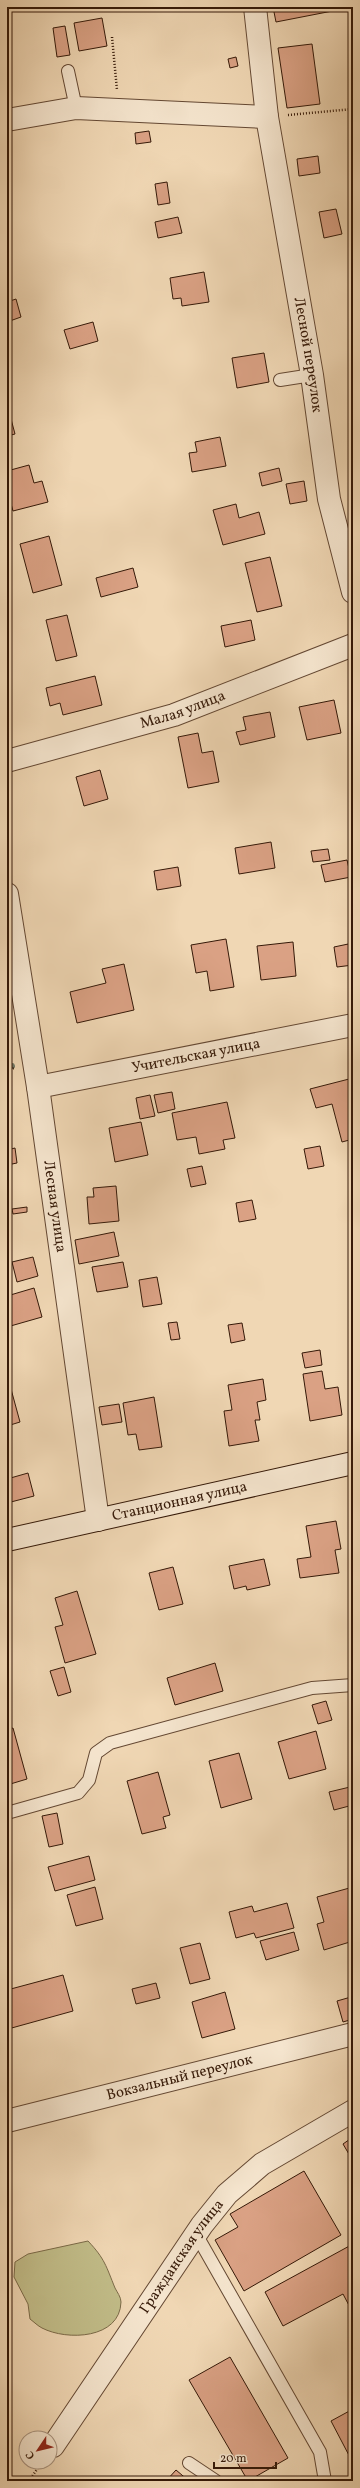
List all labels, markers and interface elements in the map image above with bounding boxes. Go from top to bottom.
street label: Лесной переулок [288,296,328,414]
street label: Малая улица [138,685,229,734]
street label: Учительская улица [130,1033,262,1079]
street label: Лесная улица [38,1159,71,1254]
street label: Станционная улица [110,1476,249,1527]
street label: Вокзальный переулок [104,2049,255,2106]
street label: Гражданская улица [135,2195,229,2318]
north arrow [18,2430,58,2470]
scale bar [214,2444,276,2470]
text: С [23,2448,39,2462]
text: 20 m [220,2451,247,2467]

